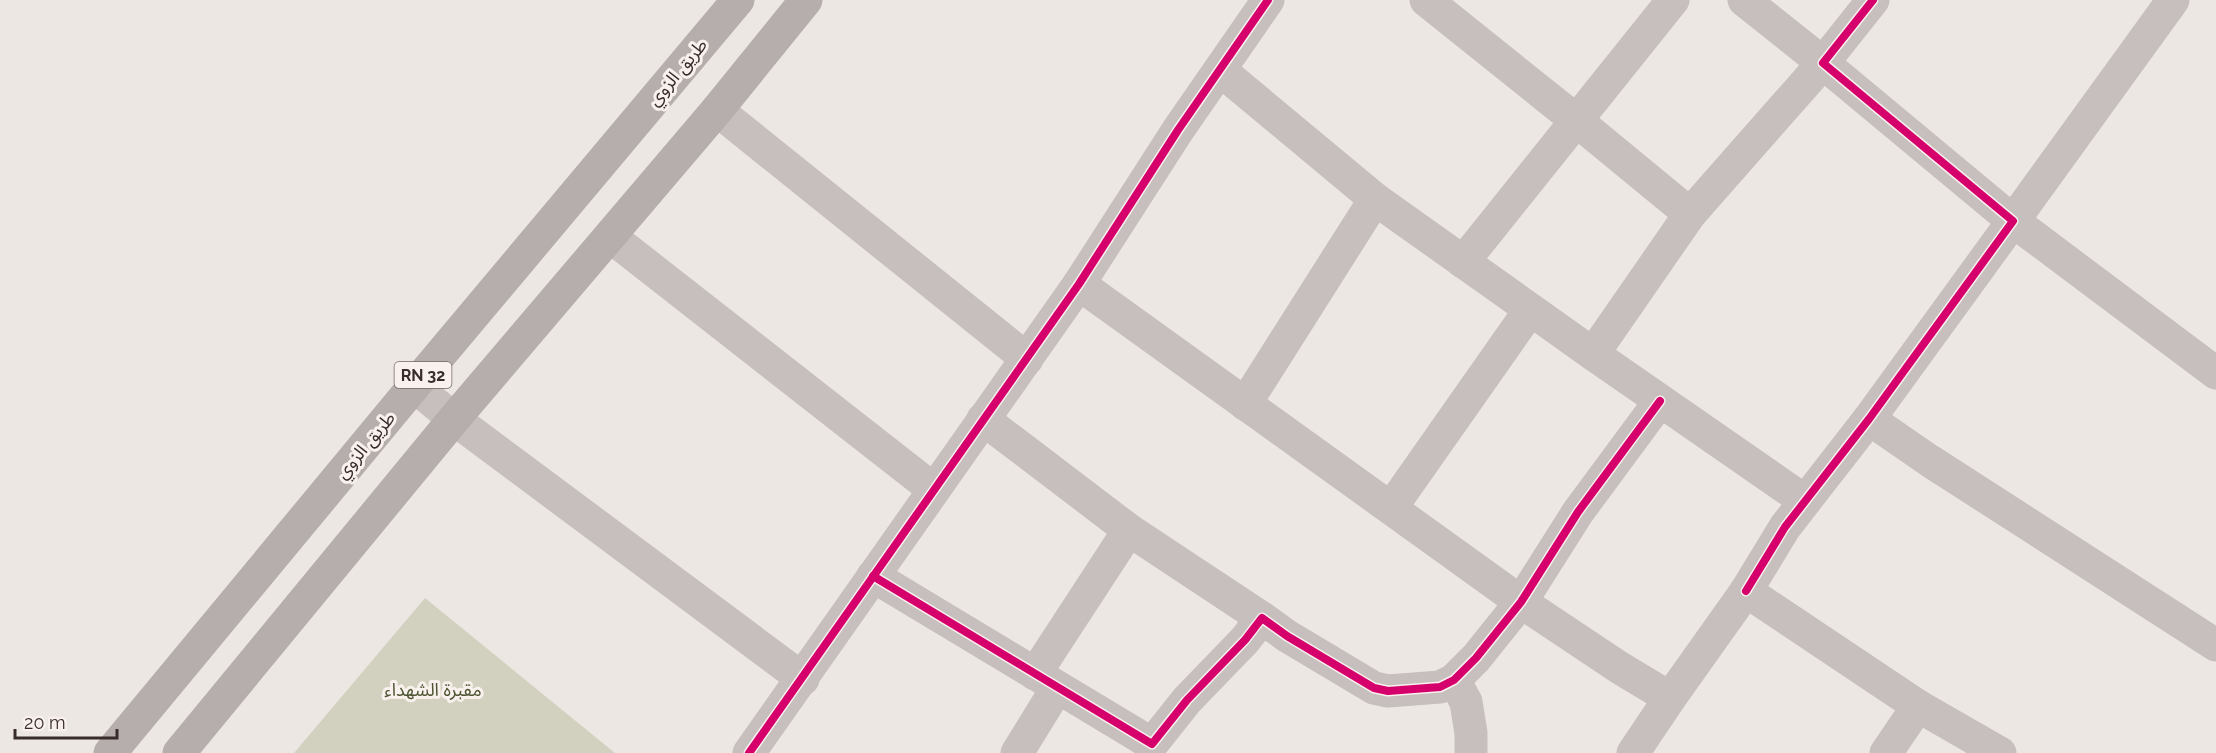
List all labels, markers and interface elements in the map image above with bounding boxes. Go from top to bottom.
street label: طريق الزوي [643,34,714,112]
road number: RN 32 [394,362,452,388]
street label: طريق الزوي [331,407,402,485]
park label: مقبرة الشهداء [384,679,482,701]
scale bar [15,702,117,740]
text: 20 m [24,712,66,733]

